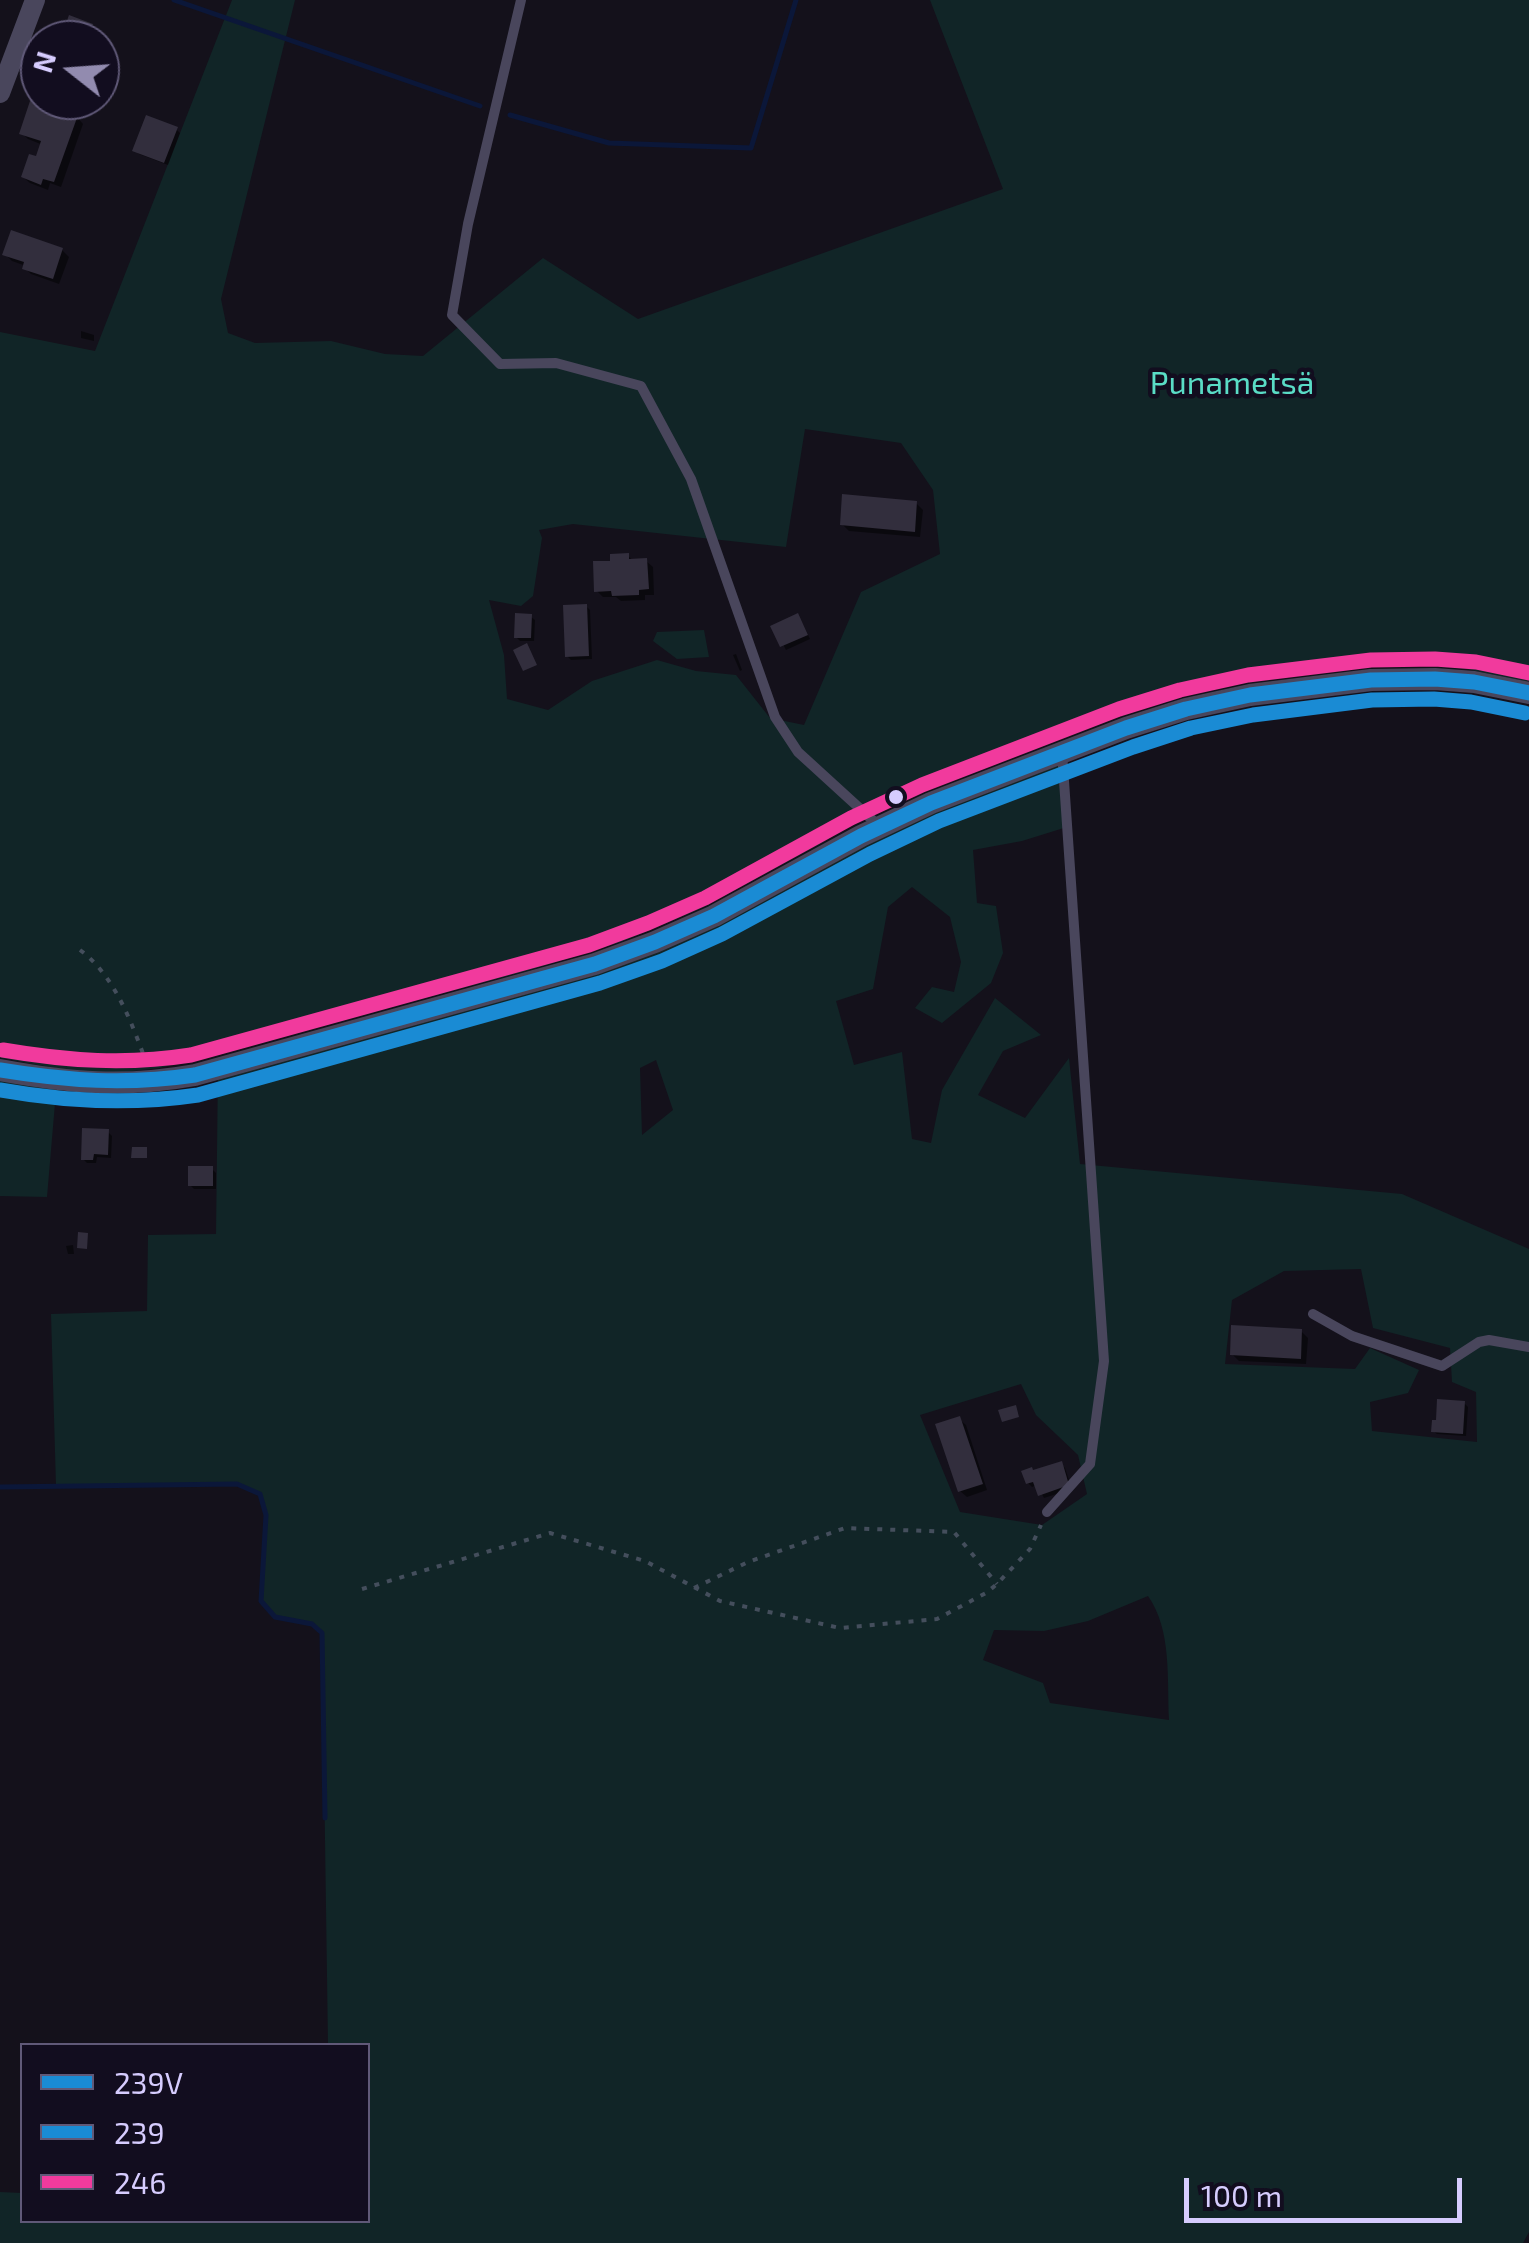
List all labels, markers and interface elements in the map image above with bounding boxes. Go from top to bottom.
north arrow [20,20,120,120]
text: N [24,47,62,76]
park label: Punametsä [1150,364,1314,402]
unlabelled marker [886,787,906,807]
legend [20,2043,370,2223]
text: 239V [114,2064,183,2100]
text: 239 [114,2114,165,2150]
scale bar [1189,2158,1466,2220]
text: 246 [114,2164,166,2200]
text: 100 m [1201,2177,1282,2213]

